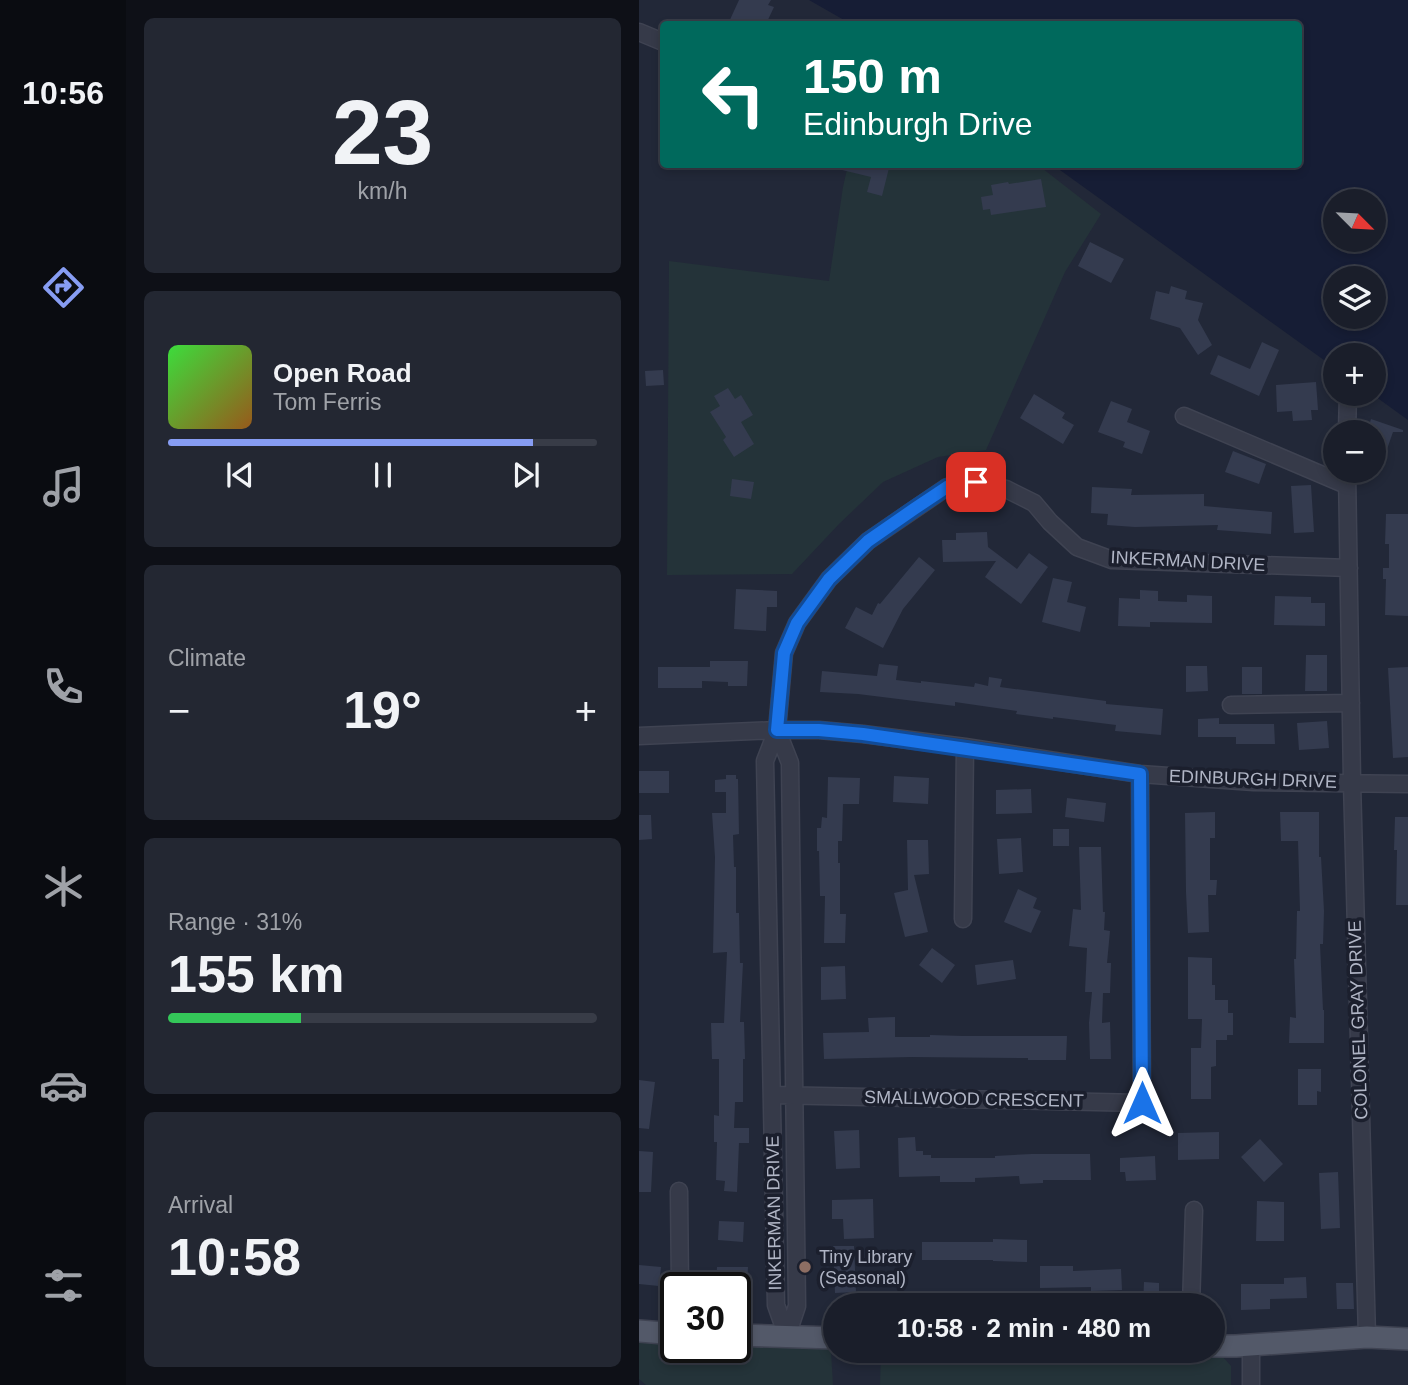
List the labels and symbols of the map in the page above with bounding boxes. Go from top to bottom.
north arrow [1323,189,1386,252]
pin [946,452,1006,512]
street label: INKERMAN DRIVE [1110,547,1266,575]
street label: EDINBURGH DRIVE [1169,766,1337,792]
street label: COLONEL GRAY DRIVE [1345,920,1371,1120]
position arrow [1105,1066,1179,1140]
street label: SMALLWOOD CRESCENT [864,1087,1084,1111]
street label: INKERMAN DRIVE [763,1135,785,1291]
place label: Tiny Library (Seasonal) [819,1247,912,1288]
marker: Tiny Library (Seasonal) [797,1259,813,1275]
speed limit sign: 30 [660,1272,751,1363]

